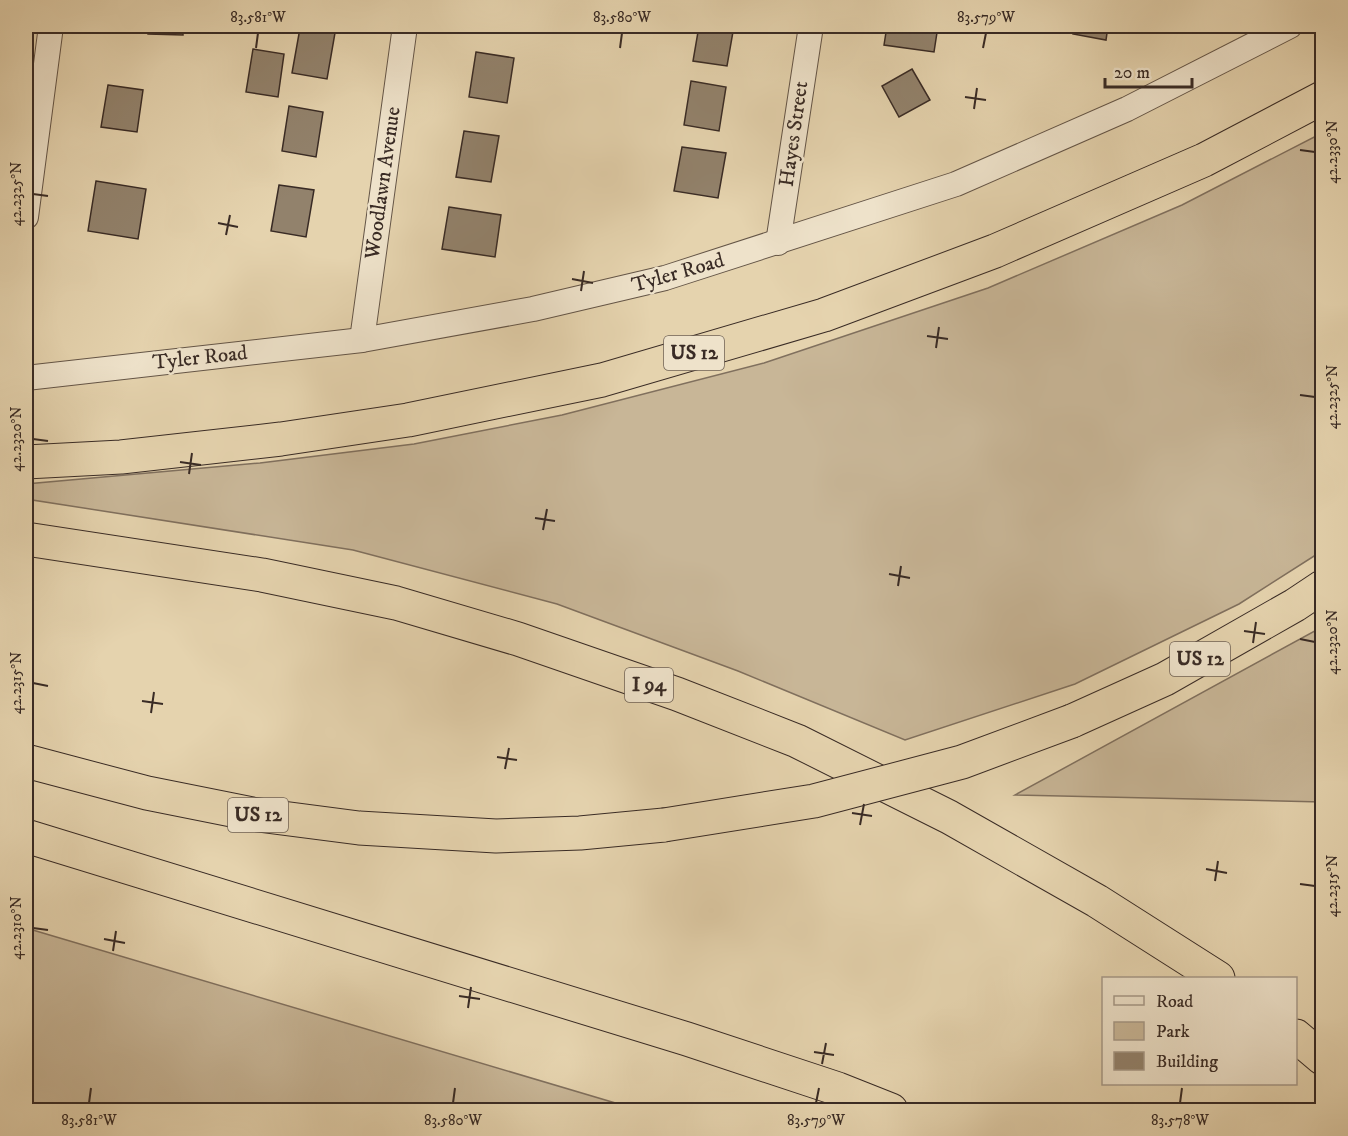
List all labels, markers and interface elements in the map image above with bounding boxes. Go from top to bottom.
text: 83.581°W [230,8,286,27]
text: 83.580°W [593,8,651,27]
text: 83.579°W [957,8,1015,27]
scale bar [1105,51,1192,89]
text: 20 m [1114,62,1150,84]
street label: Hayes Street [774,79,814,188]
street label: Woodlawn Avenue [359,105,407,262]
text: 42.2330°N [1323,120,1342,184]
text: 42.2325°N [7,162,26,226]
street label: Tyler Road [629,247,728,299]
road number: US 12 [664,336,724,370]
street label: Tyler Road [151,340,249,376]
text: 42.2325°N [1323,365,1342,429]
text: 42.2320°N [7,406,26,472]
text: 42.2320°N [1323,609,1342,675]
road number: US 12 [1170,642,1230,676]
text: 42.2315°N [7,652,26,714]
road number: I 94 [625,668,673,702]
road number: US 12 [228,798,288,832]
text: 42.2315°N [1323,855,1342,917]
text: 42.2310°N [7,896,26,960]
legend [1102,977,1297,1085]
text: Road [1156,991,1193,1013]
text: Park [1156,1021,1190,1043]
text: Building [1156,1051,1218,1073]
text: 83.581°W [61,1111,117,1130]
text: 83.580°W [424,1111,482,1130]
text: 83.579°W [787,1111,845,1130]
text: 83.578°W [1151,1111,1209,1130]

